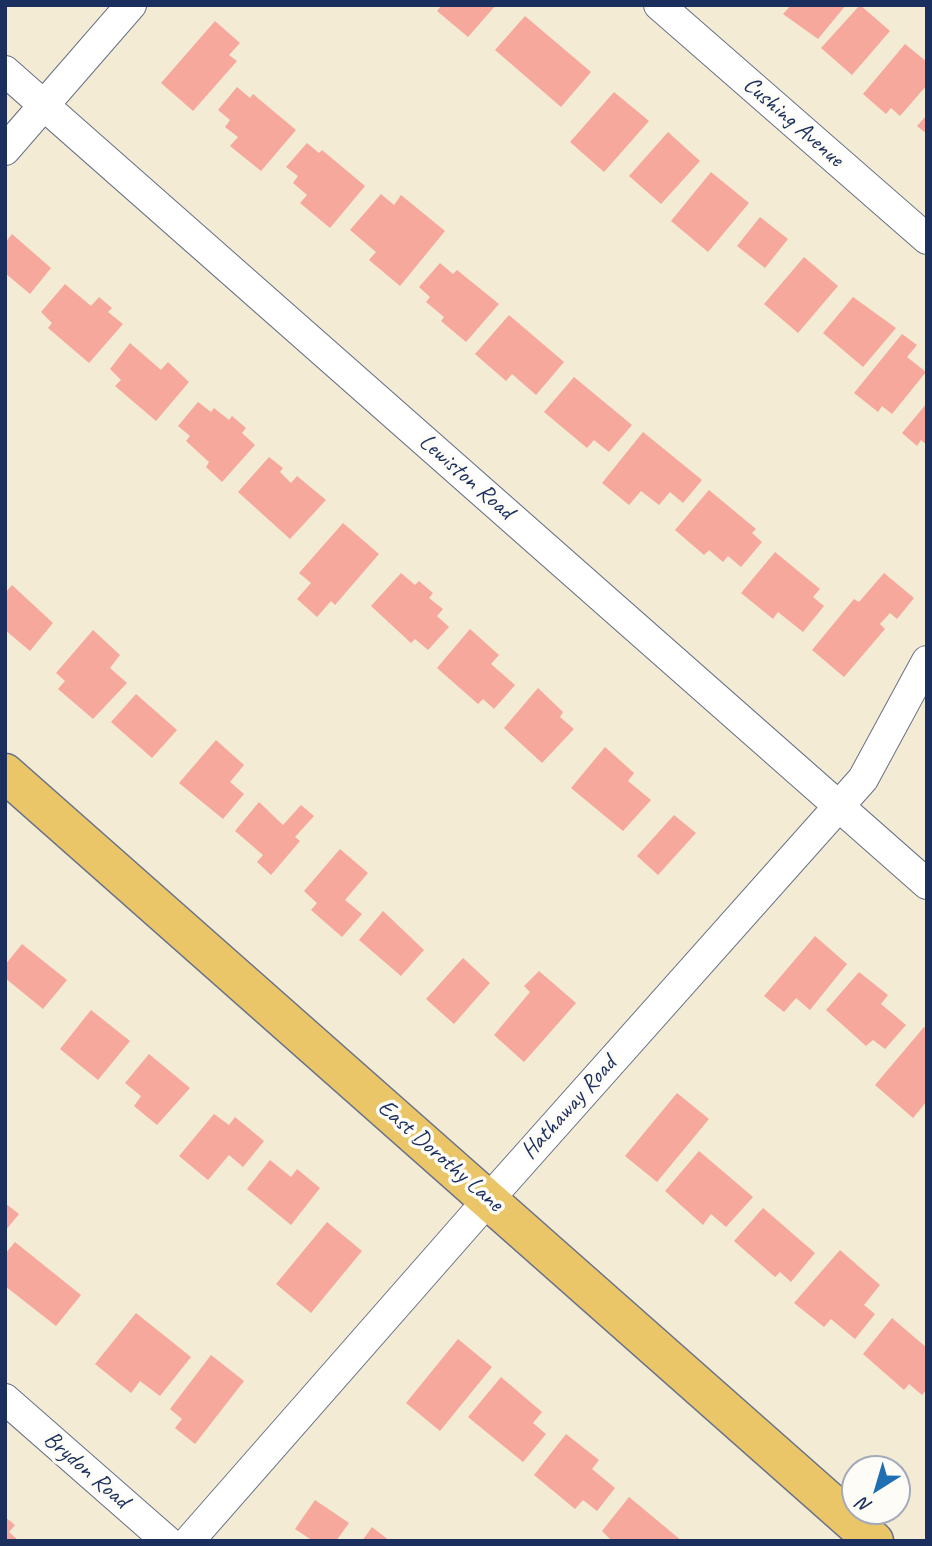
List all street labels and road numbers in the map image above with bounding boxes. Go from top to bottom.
street label: Cushing Avenue [737,71,849,173]
street label: Lewiston Road [413,428,519,526]
street label: Hathaway Road [515,1050,623,1166]
street label: East Dorothy Lane [371,1094,509,1218]
street label: Brydon Road [37,1425,135,1515]

